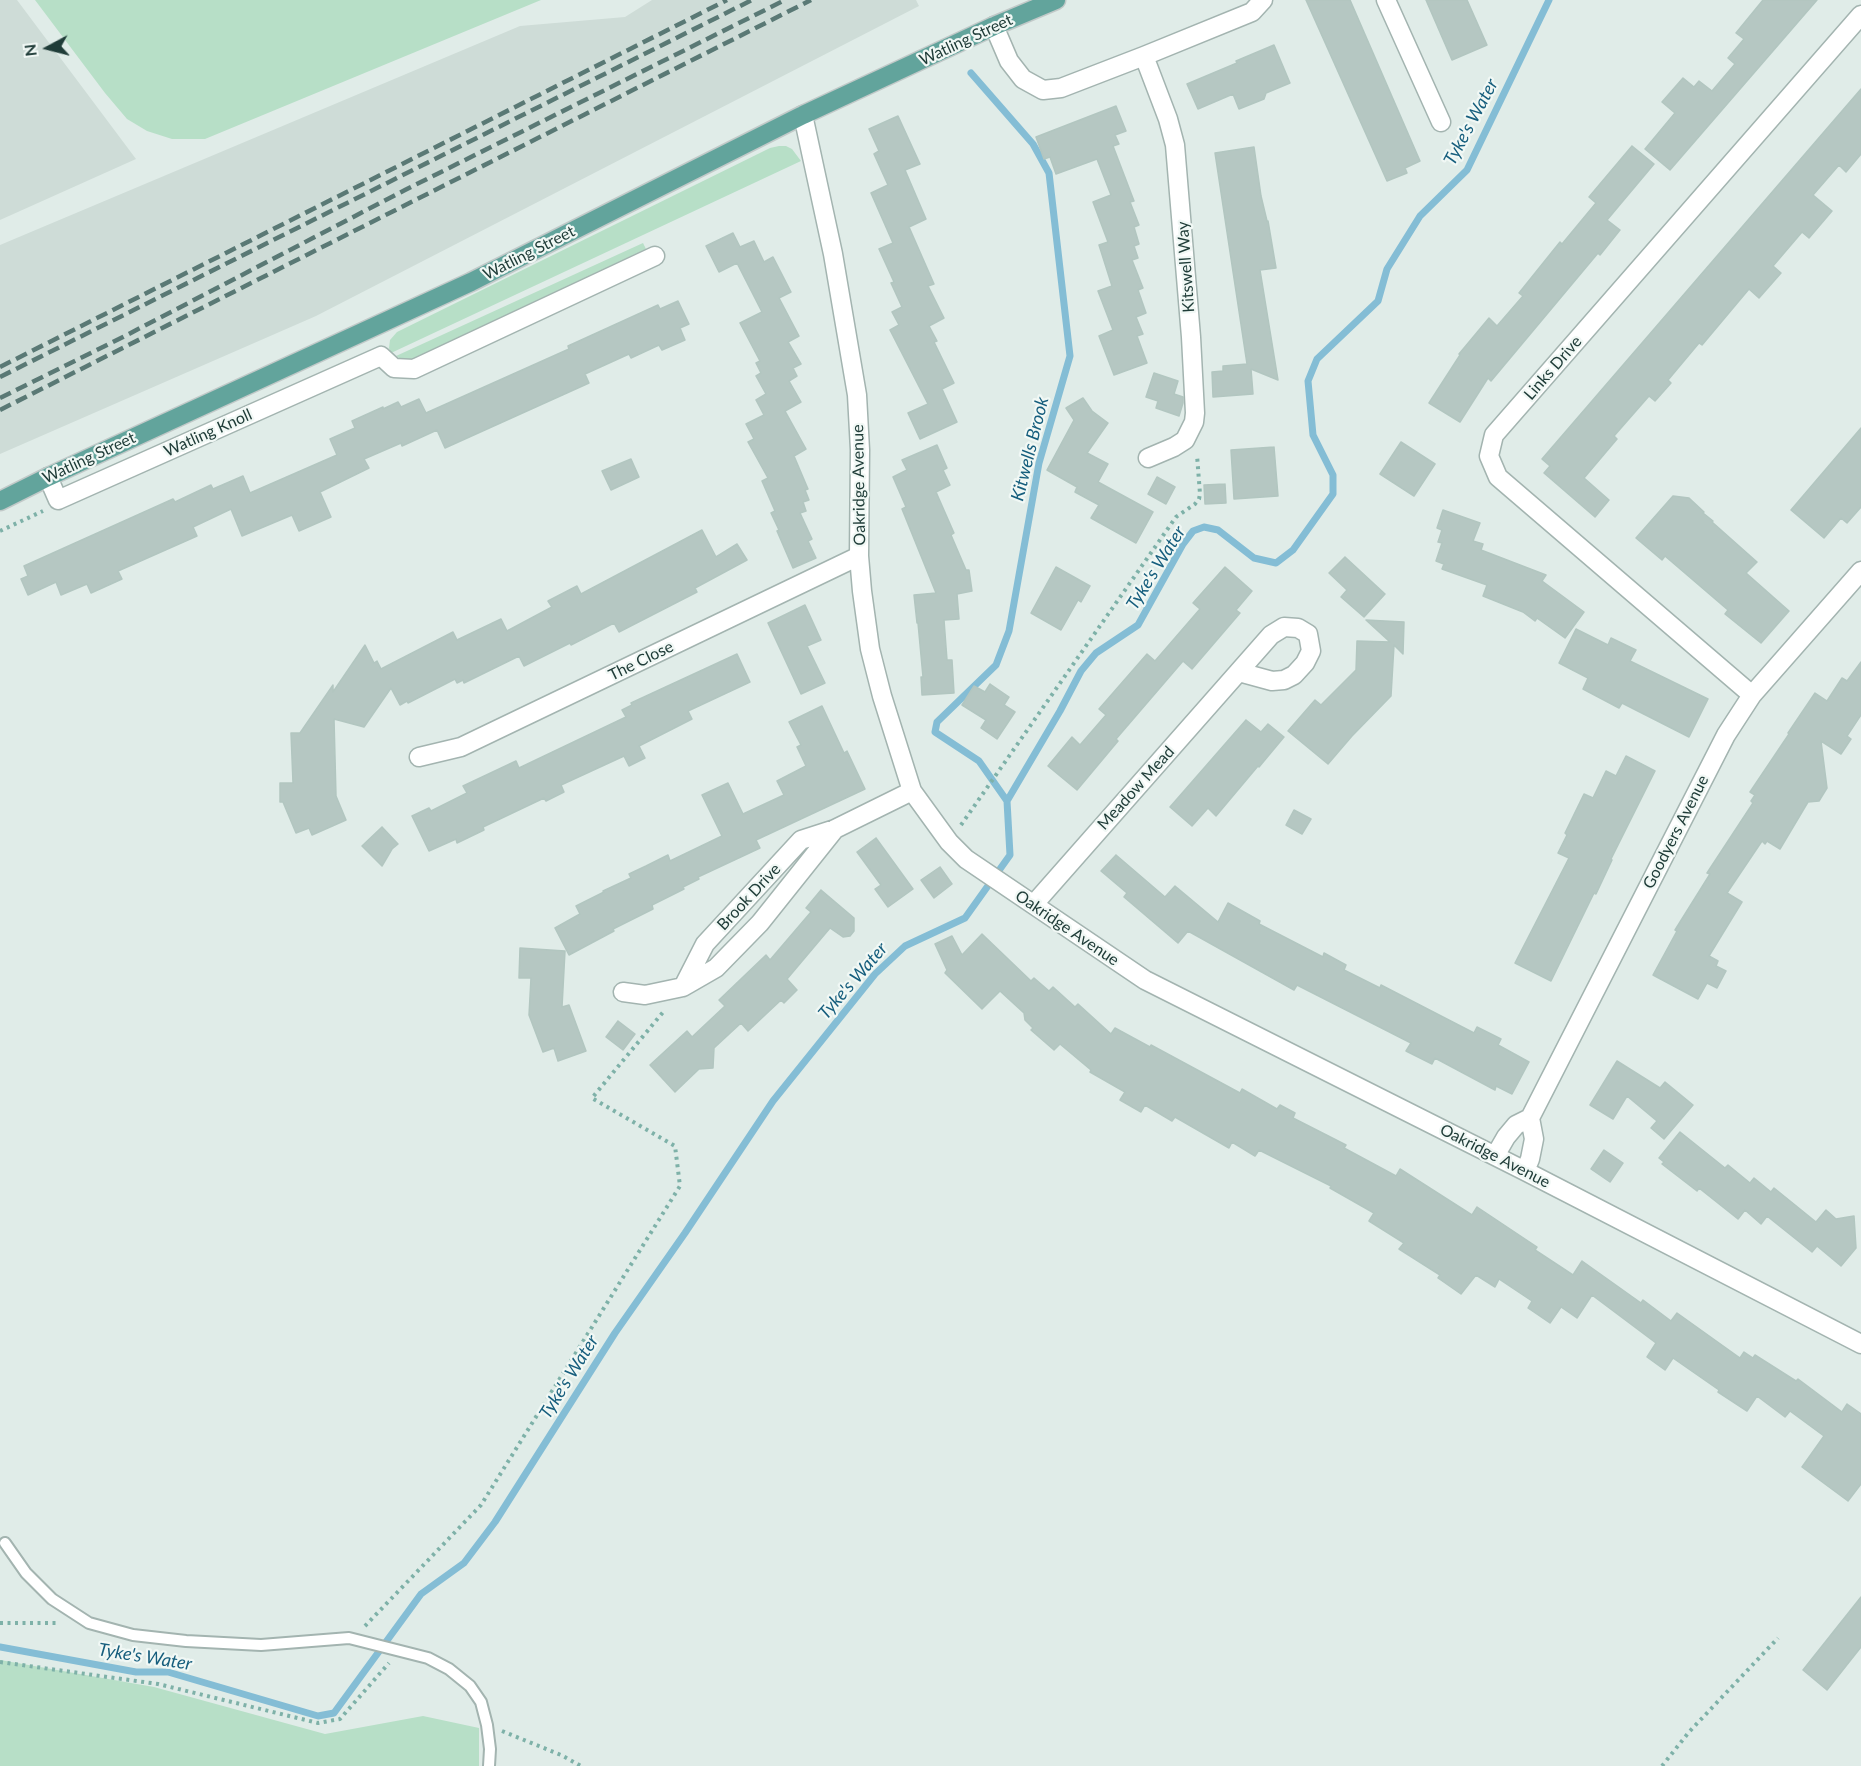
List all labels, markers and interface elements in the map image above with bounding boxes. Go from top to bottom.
street label: Watling Street [916,10,1016,70]
north arrow [18,18,78,78]
text: N [19,43,40,58]
water label: Tyke's Water [1439,75,1503,169]
street label: Kitswell Way [1173,221,1199,313]
street label: Watling Street [480,222,578,284]
street label: Links Drive [1520,332,1586,404]
water label: Kitwells Brook [1007,395,1053,503]
street label: Watling Knoll [161,405,255,461]
street label: Oakridge Avenue [848,424,870,546]
street label: Watling Street [39,428,139,488]
water label: Tyke's Water [1122,522,1190,614]
street label: The Close [605,637,677,685]
street label: Meadow Mead [1094,742,1178,834]
street label: Goodyers Avenue [1639,772,1713,892]
street label: Brook Drive [713,860,785,934]
street label: Oakridge Avenue [1011,886,1123,970]
water label: Tyke's Water [814,938,892,1024]
street label: Oakridge Avenue [1437,1120,1553,1192]
water label: Tyke's Water [535,1331,603,1423]
water label: Tyke's Water [97,1639,193,1675]

